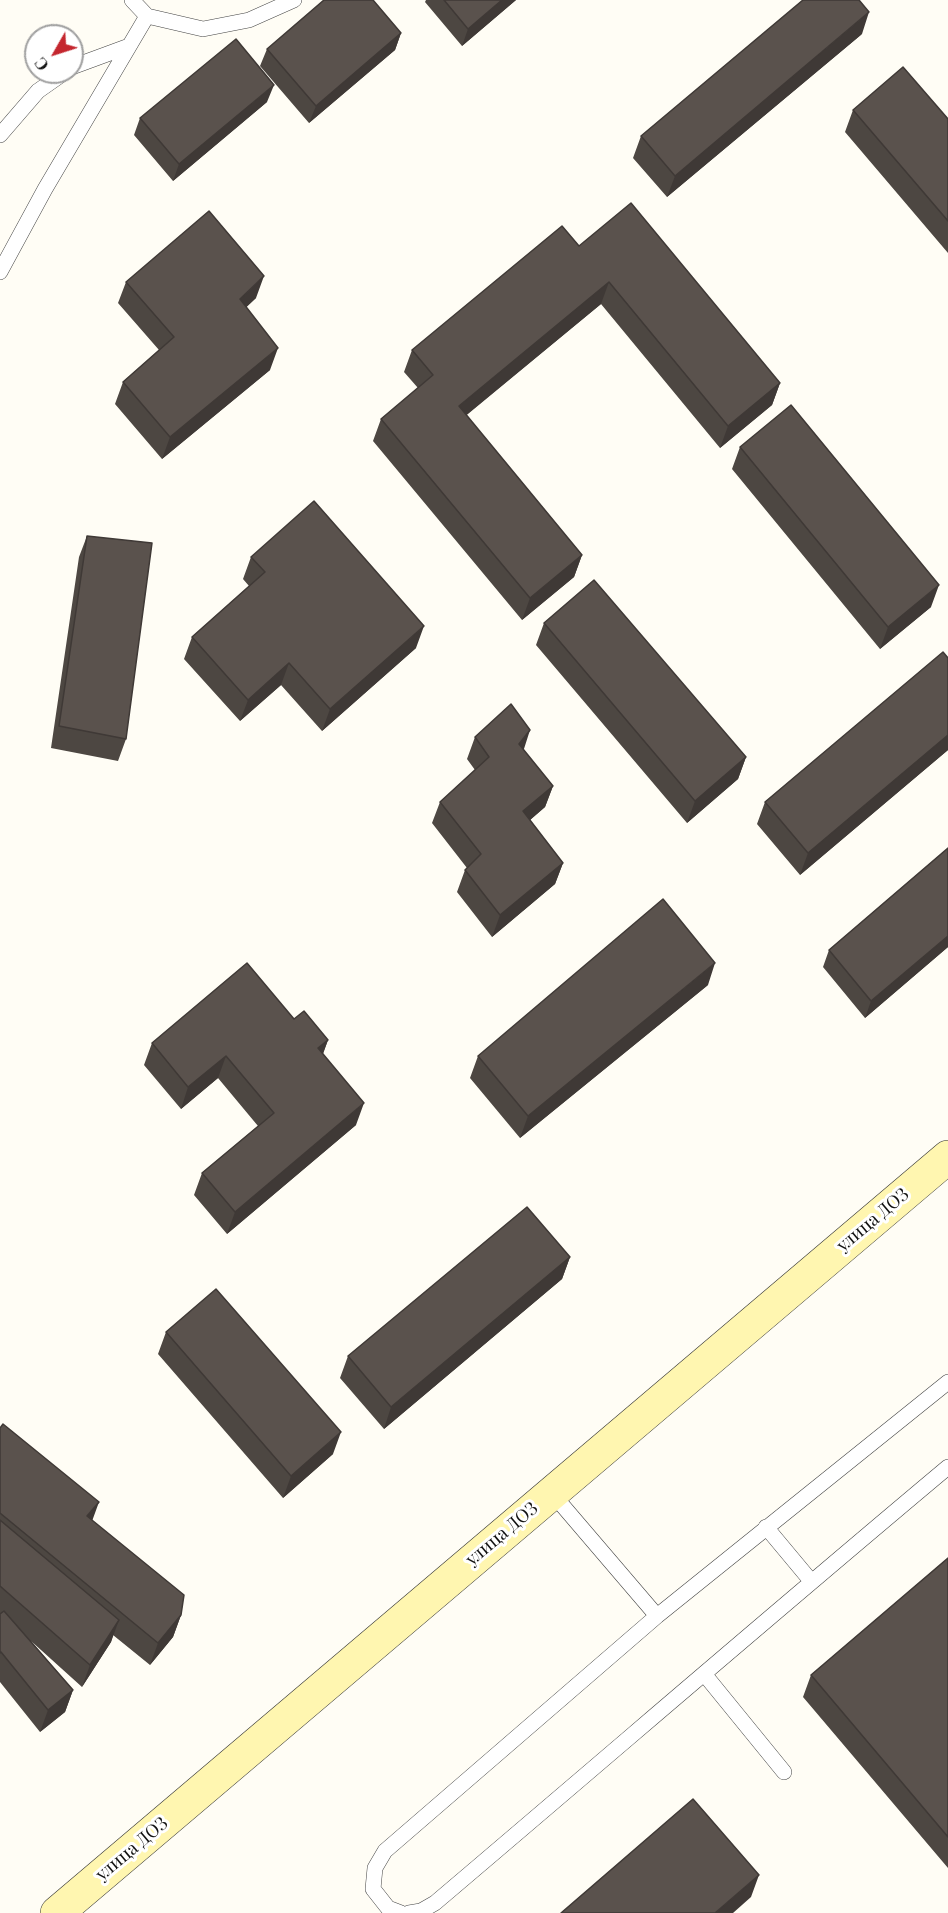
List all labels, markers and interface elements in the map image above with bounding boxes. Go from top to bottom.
north arrow [24,24,84,84]
text: С [29,53,53,75]
street label: улица ДОЗ [833,1184,913,1256]
street label: улица ДОЗ [462,1498,542,1570]
street label: улица ДОЗ [92,1813,172,1885]

